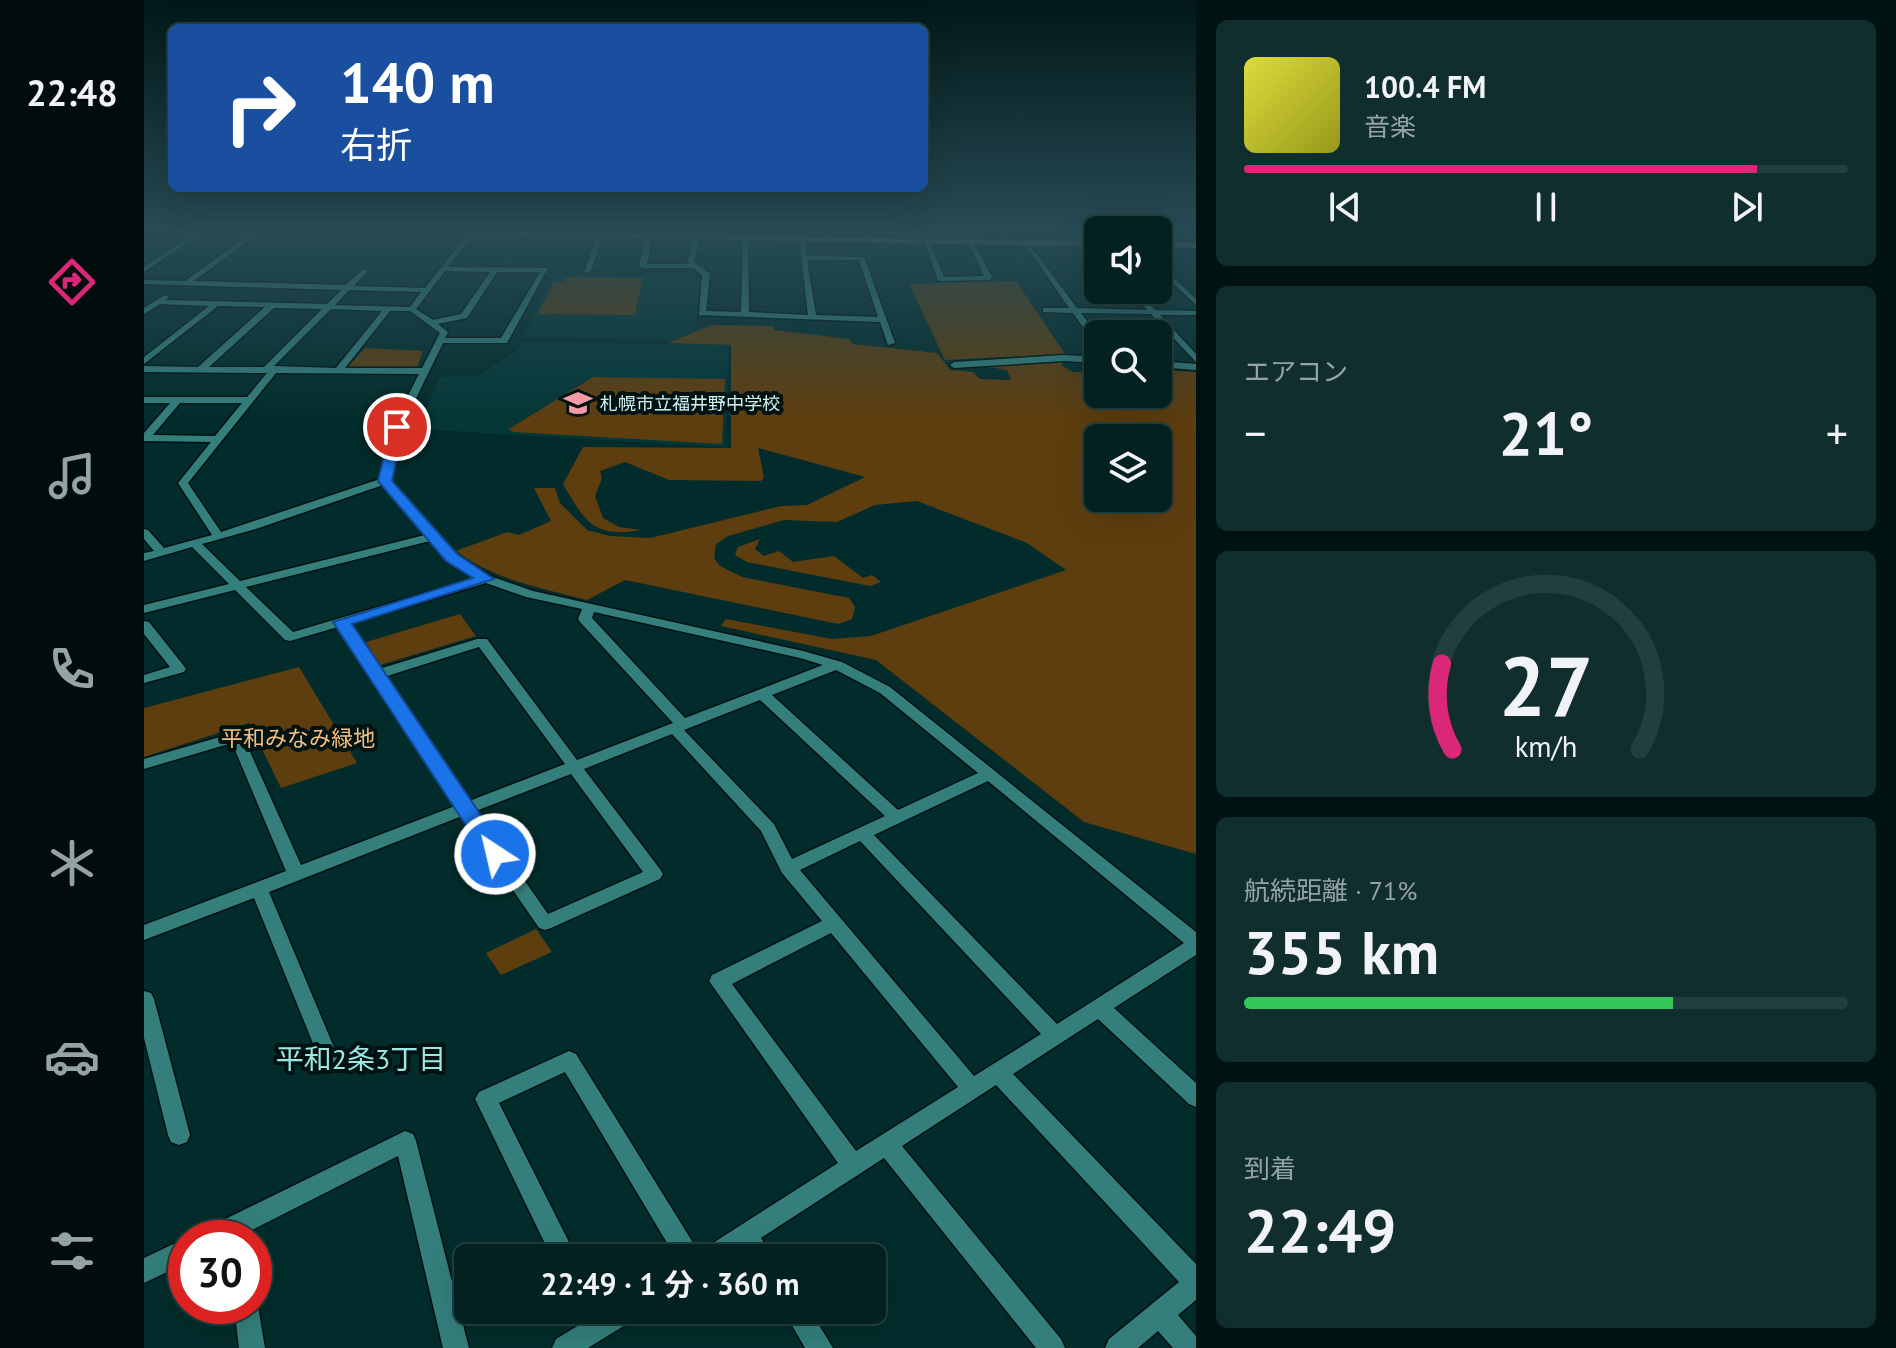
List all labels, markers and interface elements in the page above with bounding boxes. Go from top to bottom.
text: 140 m [340,46,495,118]
icon: right [208,56,312,160]
text: 100.4 FM [1364,67,1486,106]
text: 22:48 [26,69,118,116]
text: 音楽 [1364,110,1416,143]
text: 右折 [340,121,412,168]
icon: previous [1323,185,1367,229]
icon: pause [1524,185,1568,229]
icon: next [1725,185,1769,229]
map controls [1084,216,1172,512]
button: sound [1084,216,1172,304]
icon: directions [44,254,100,310]
button: search [1084,320,1172,408]
text: エアコン [1244,355,1348,388]
school or university icon: 札幌市立福井野中学校 [563,388,593,418]
place label: 札幌市立福井野中学校 [600,392,780,415]
pin [363,393,431,461]
text: 21° [1499,394,1593,472]
text: − [1244,404,1266,461]
text: + [1826,404,1848,461]
icon: arrive [375,405,419,449]
button: layers [1084,424,1172,512]
icon: music [44,448,100,504]
text: 27 [1499,631,1593,739]
icon: phone [44,641,100,697]
park label: 平和みなみ緑地 [221,724,375,752]
text: km/h [1515,728,1577,765]
position arrow [453,812,537,896]
icon: climate [44,835,100,891]
text: 航続距離 · 71% [1244,874,1417,907]
text: 355 km [1244,913,1439,991]
icon: car [44,1029,100,1085]
district label: 平和2条3丁目 [276,1040,446,1077]
text: 到着 [1244,1152,1296,1185]
text: 22:49 [1244,1191,1396,1269]
speed limit sign: 30 [168,1220,272,1324]
icon: filters [44,1223,100,1279]
text: 22:49 · 1 分 · 360 m [540,1264,800,1303]

